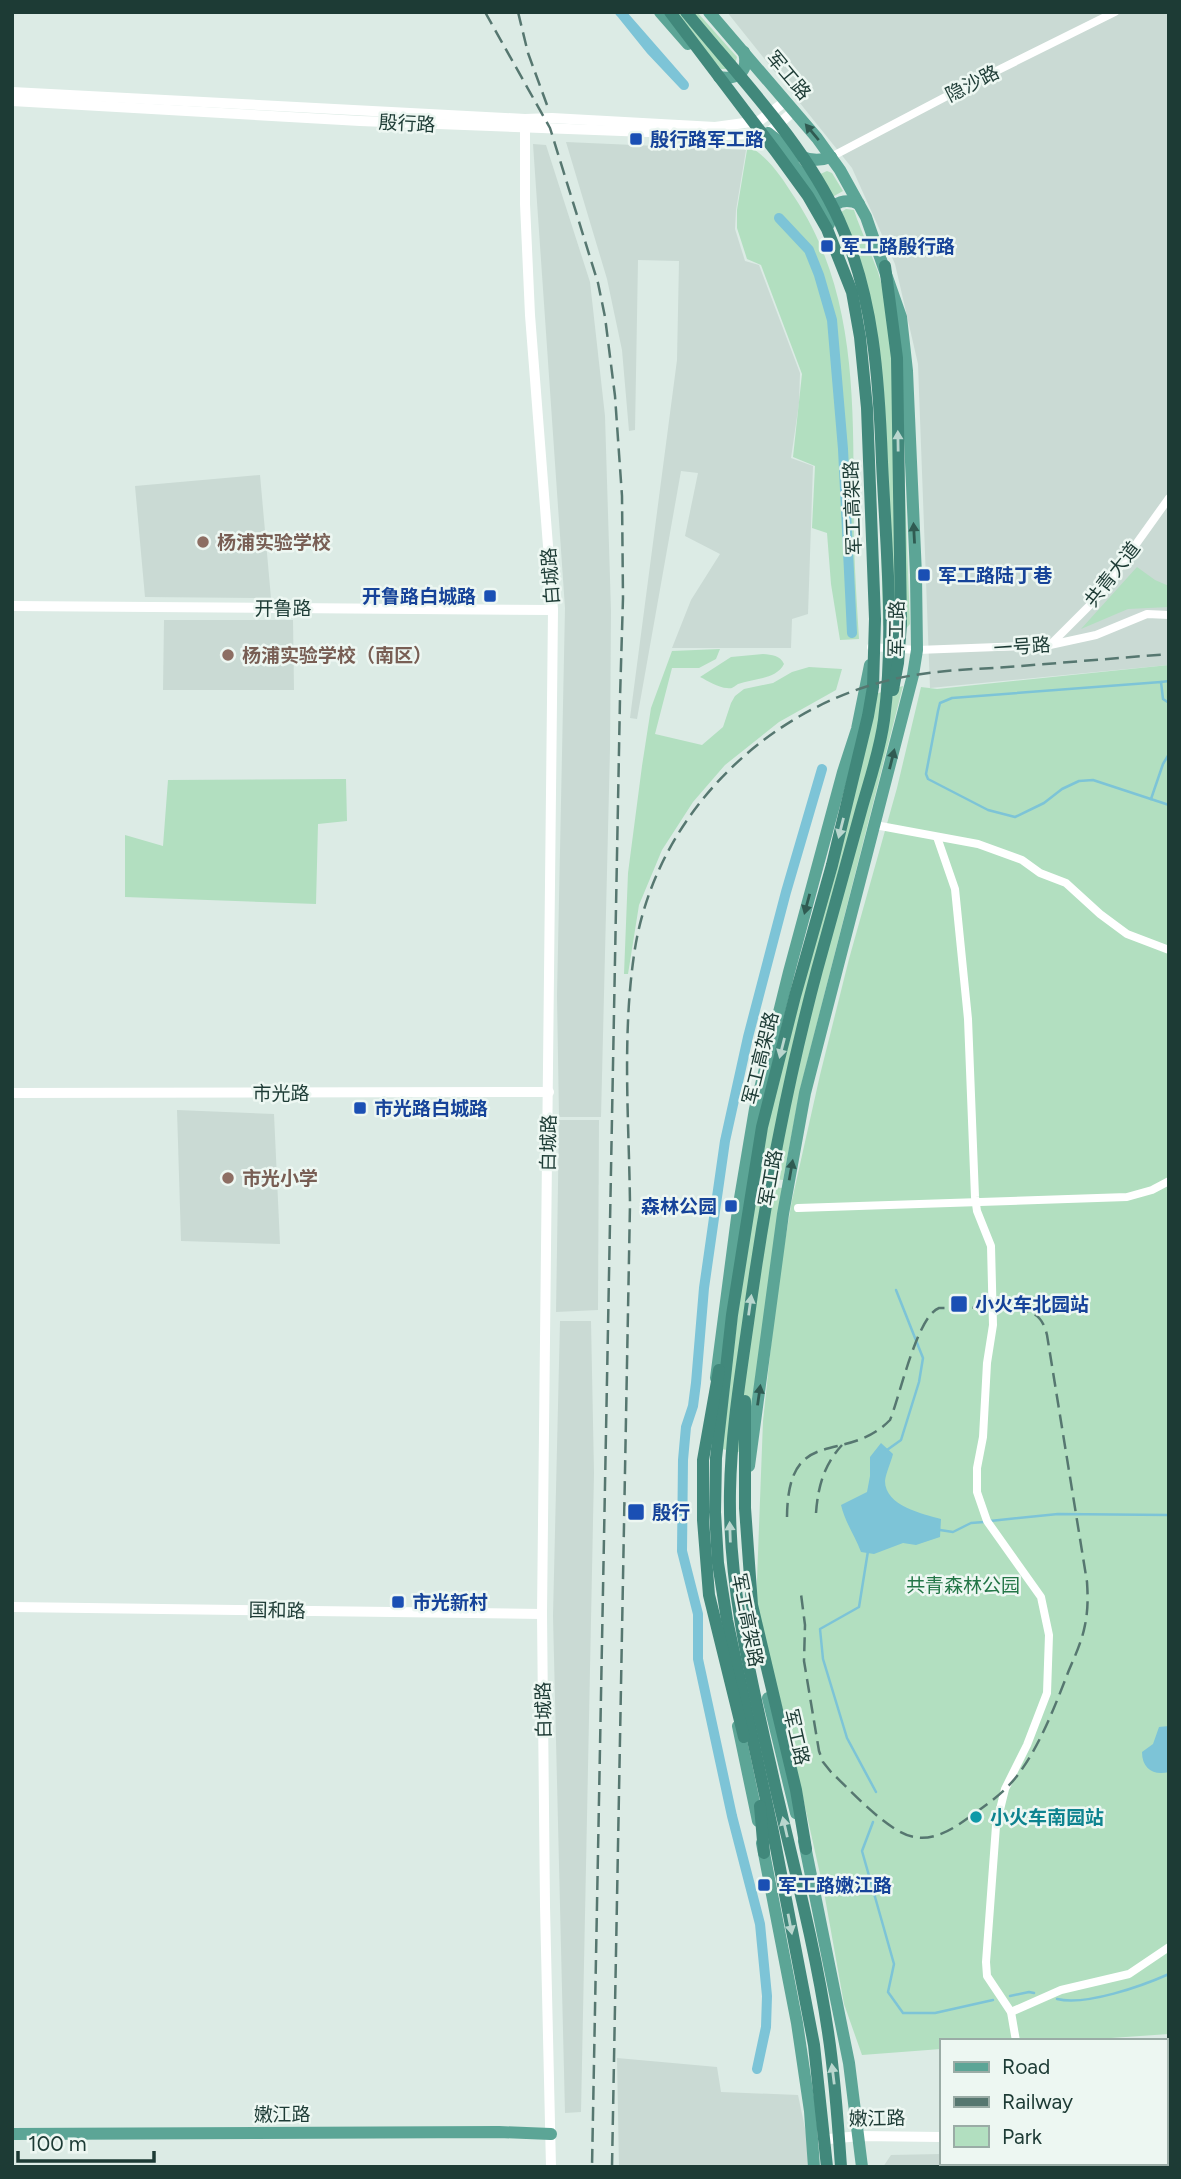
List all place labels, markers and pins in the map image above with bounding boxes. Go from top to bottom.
place label: 殷行路军工路 [650,128,764,151]
marker: 殷行路军工路 [628,131,644,147]
place label: 军工路殷行路 [841,235,955,258]
marker: 军工路殷行路 [819,238,835,254]
place label: 杨浦实验学校 [217,531,331,554]
marker: 杨浦实验学校 [195,534,211,550]
place label: 军工路陆丁巷 [938,564,1053,587]
marker: 军工路陆丁巷 [916,567,932,583]
place label: 开鲁路白城路 [362,585,476,608]
marker: 开鲁路白城路 [482,588,498,604]
place label: 杨浦实验学校（南区） [242,644,432,667]
marker: 杨浦实验学校（南区） [220,647,236,663]
place label: 市光路白城路 [374,1097,488,1120]
marker: 市光路白城路 [352,1100,368,1116]
place label: 市光小学 [242,1167,318,1190]
marker: 市光小学 [220,1170,236,1186]
place label: 森林公园 [641,1195,717,1218]
marker: 森林公园 [723,1198,739,1214]
place label: 小火车北园站 [975,1293,1089,1316]
marker: 小火车北园站 [949,1294,969,1314]
place label: 殷行 [652,1501,690,1524]
marker: 殷行 [626,1502,646,1522]
place label: 市光新村 [412,1591,488,1614]
marker: 市光新村 [390,1594,406,1610]
place label: 小火车南园站 [990,1806,1104,1829]
marker: 小火车南园站 [968,1809,984,1825]
place label: 军工路嫩江路 [778,1874,892,1897]
marker: 军工路嫩江路 [756,1877,772,1893]

